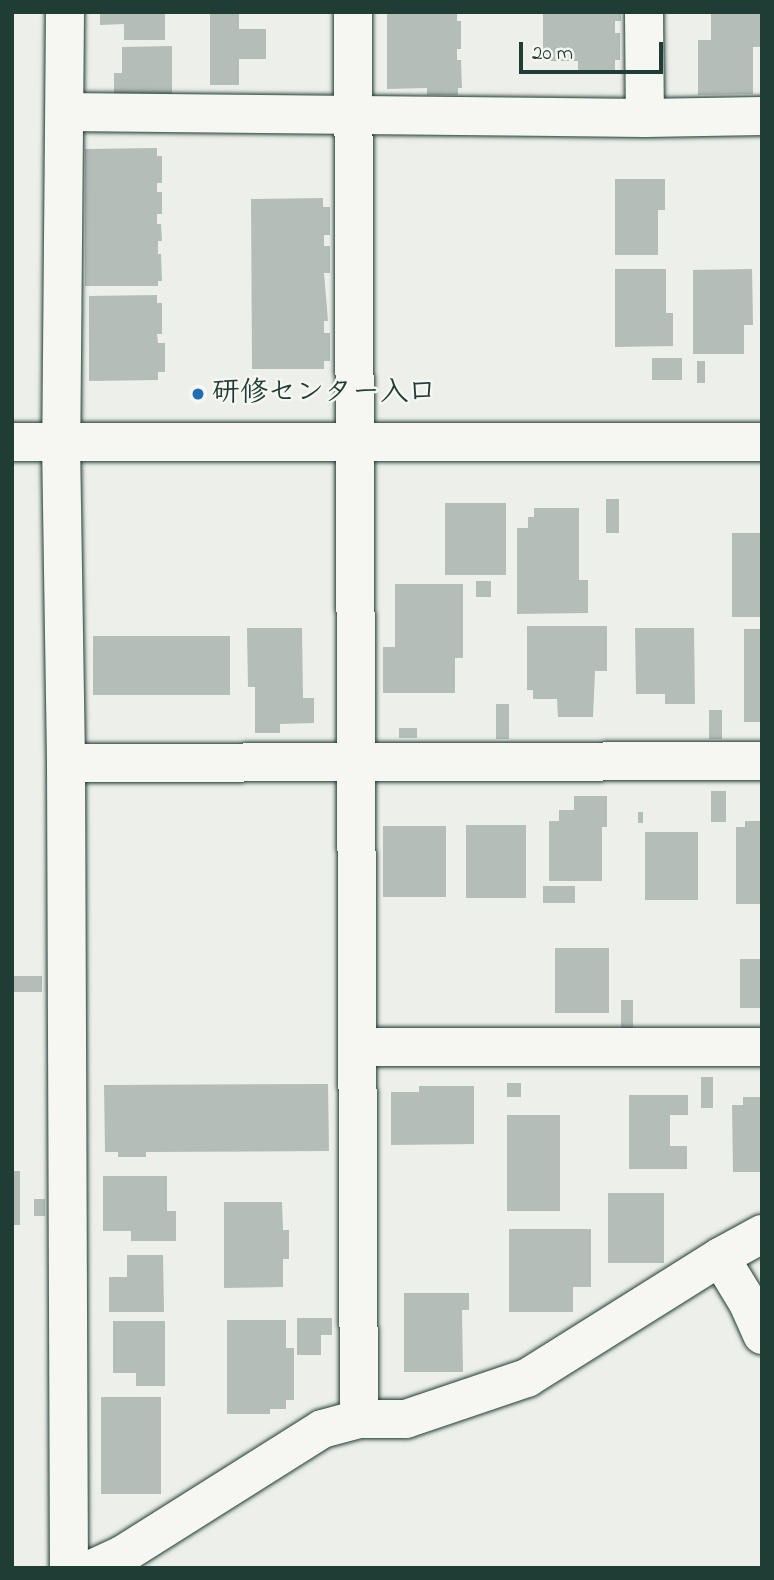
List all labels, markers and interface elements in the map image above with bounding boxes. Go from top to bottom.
scale bar [522,28,666,72]
text: 20 m [532,39,573,69]
place label: 研修センター入口 [212,377,436,411]
marker: 研修センター入口 [190,386,206,402]

